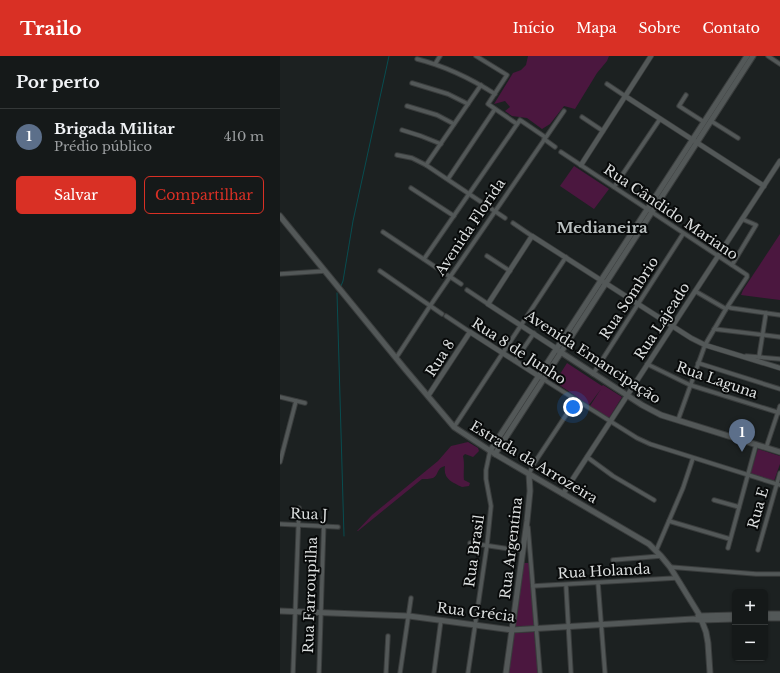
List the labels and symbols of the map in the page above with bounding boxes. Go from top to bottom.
street label: Rua Cândido Mariano [600,160,742,264]
street label: Avenida Florida [430,175,509,280]
district label: Medianeira [556,218,648,237]
street label: Rua Sombrio [596,253,662,343]
street label: Rua Lajeado [630,279,694,363]
street label: Avenida Emancipação [521,306,664,408]
street label: Rua 8 de Junho [468,314,570,388]
street label: Rua 8 [421,336,459,380]
street label: Rua Laguna [674,358,760,402]
your location [563,397,583,417]
street label: Estrada da Arrozeira [467,417,601,507]
pin: 1 [729,419,755,452]
street label: Rua E [744,485,772,531]
street label: Rua Argentina [496,496,526,600]
street label: Rua J [290,504,328,524]
street label: Rua Brasil [460,513,488,588]
street label: Rua Farroupilha [299,536,321,654]
street label: Rua Holanda [557,560,651,582]
street label: Rua Grécia [436,598,516,626]

